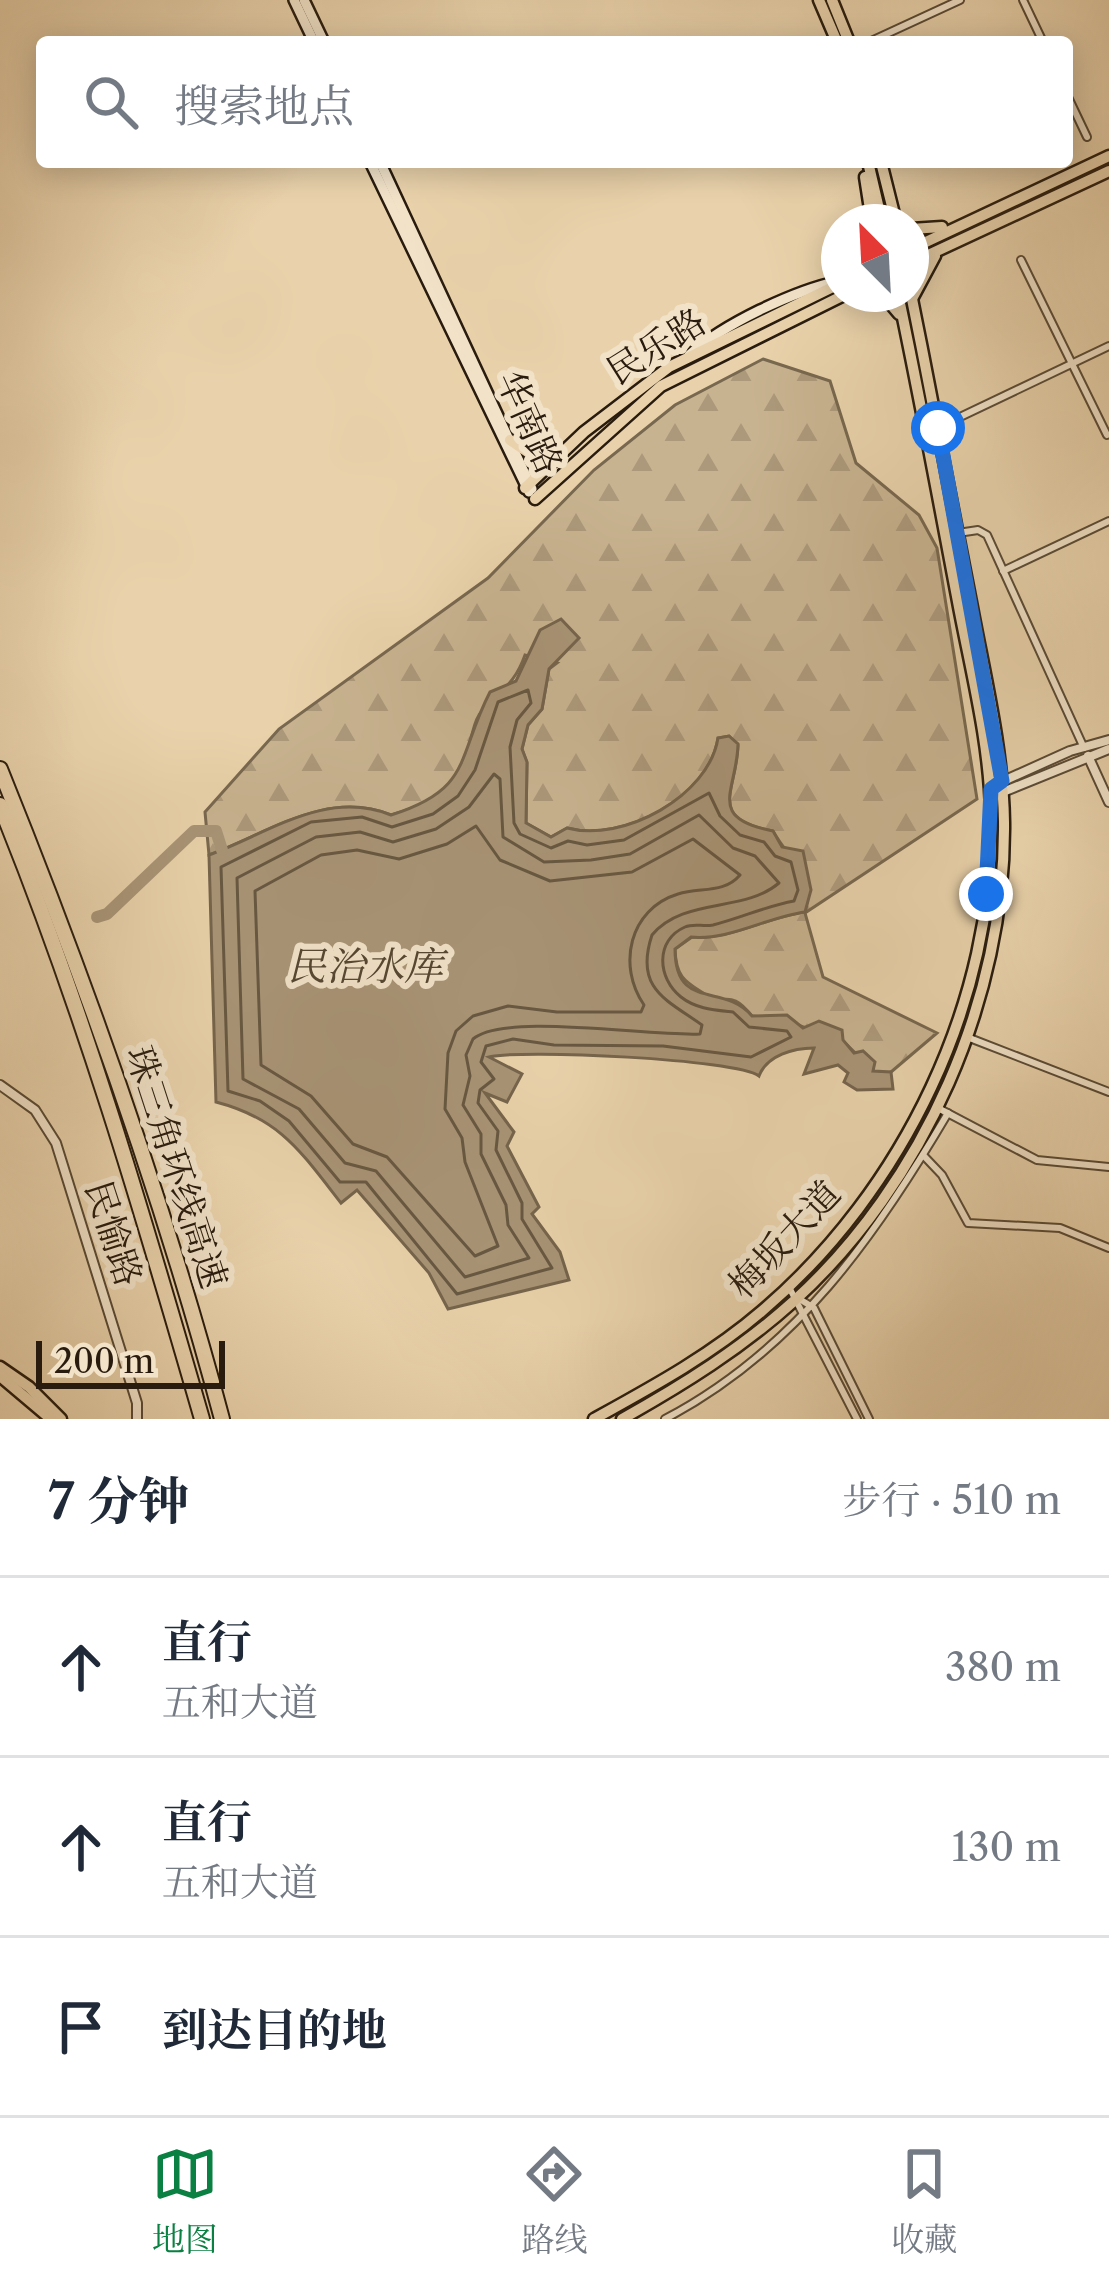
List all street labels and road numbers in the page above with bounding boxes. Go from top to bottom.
street label: 民乐路 [599,299,713,393]
street label: 华南路 [488,364,572,480]
street label: 珠三角环线高速 [117,1040,237,1294]
street label: 梅坂大道 [719,1171,849,1307]
street label: 民愉路 [76,1175,152,1291]

